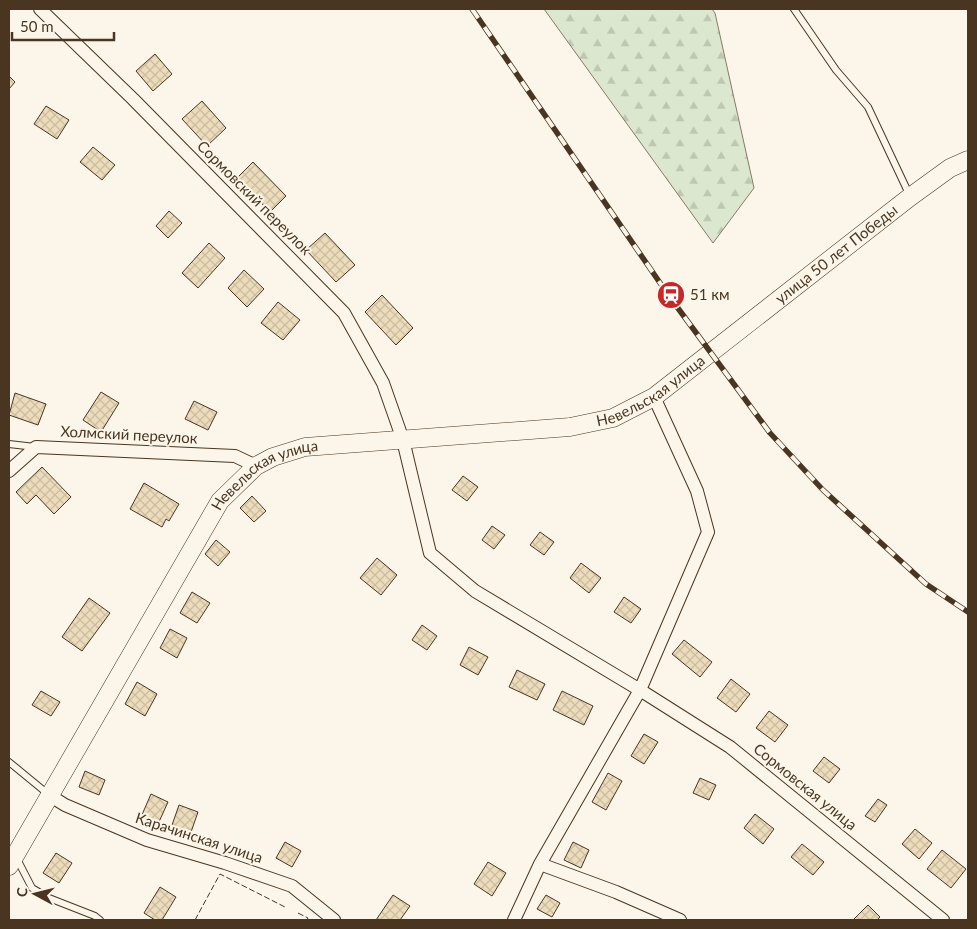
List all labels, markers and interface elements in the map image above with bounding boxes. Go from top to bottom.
scale bar [12,10,115,42]
text: 50 m [20,17,54,35]
street label: Сормовский переулок [194,137,316,258]
street label: улица 50 лет Победы [771,200,901,307]
station icon: 51 км [656,280,686,310]
place label: 51 км [690,285,730,303]
street label: Невельская улица [594,351,708,429]
street label: Холмский переулок [60,421,198,447]
street label: Невельская улица [207,436,319,513]
street label: Сормовская улица [750,739,861,833]
street label: Карачинская улица [133,808,265,866]
north arrow [10,869,60,919]
text: С [13,886,31,898]

